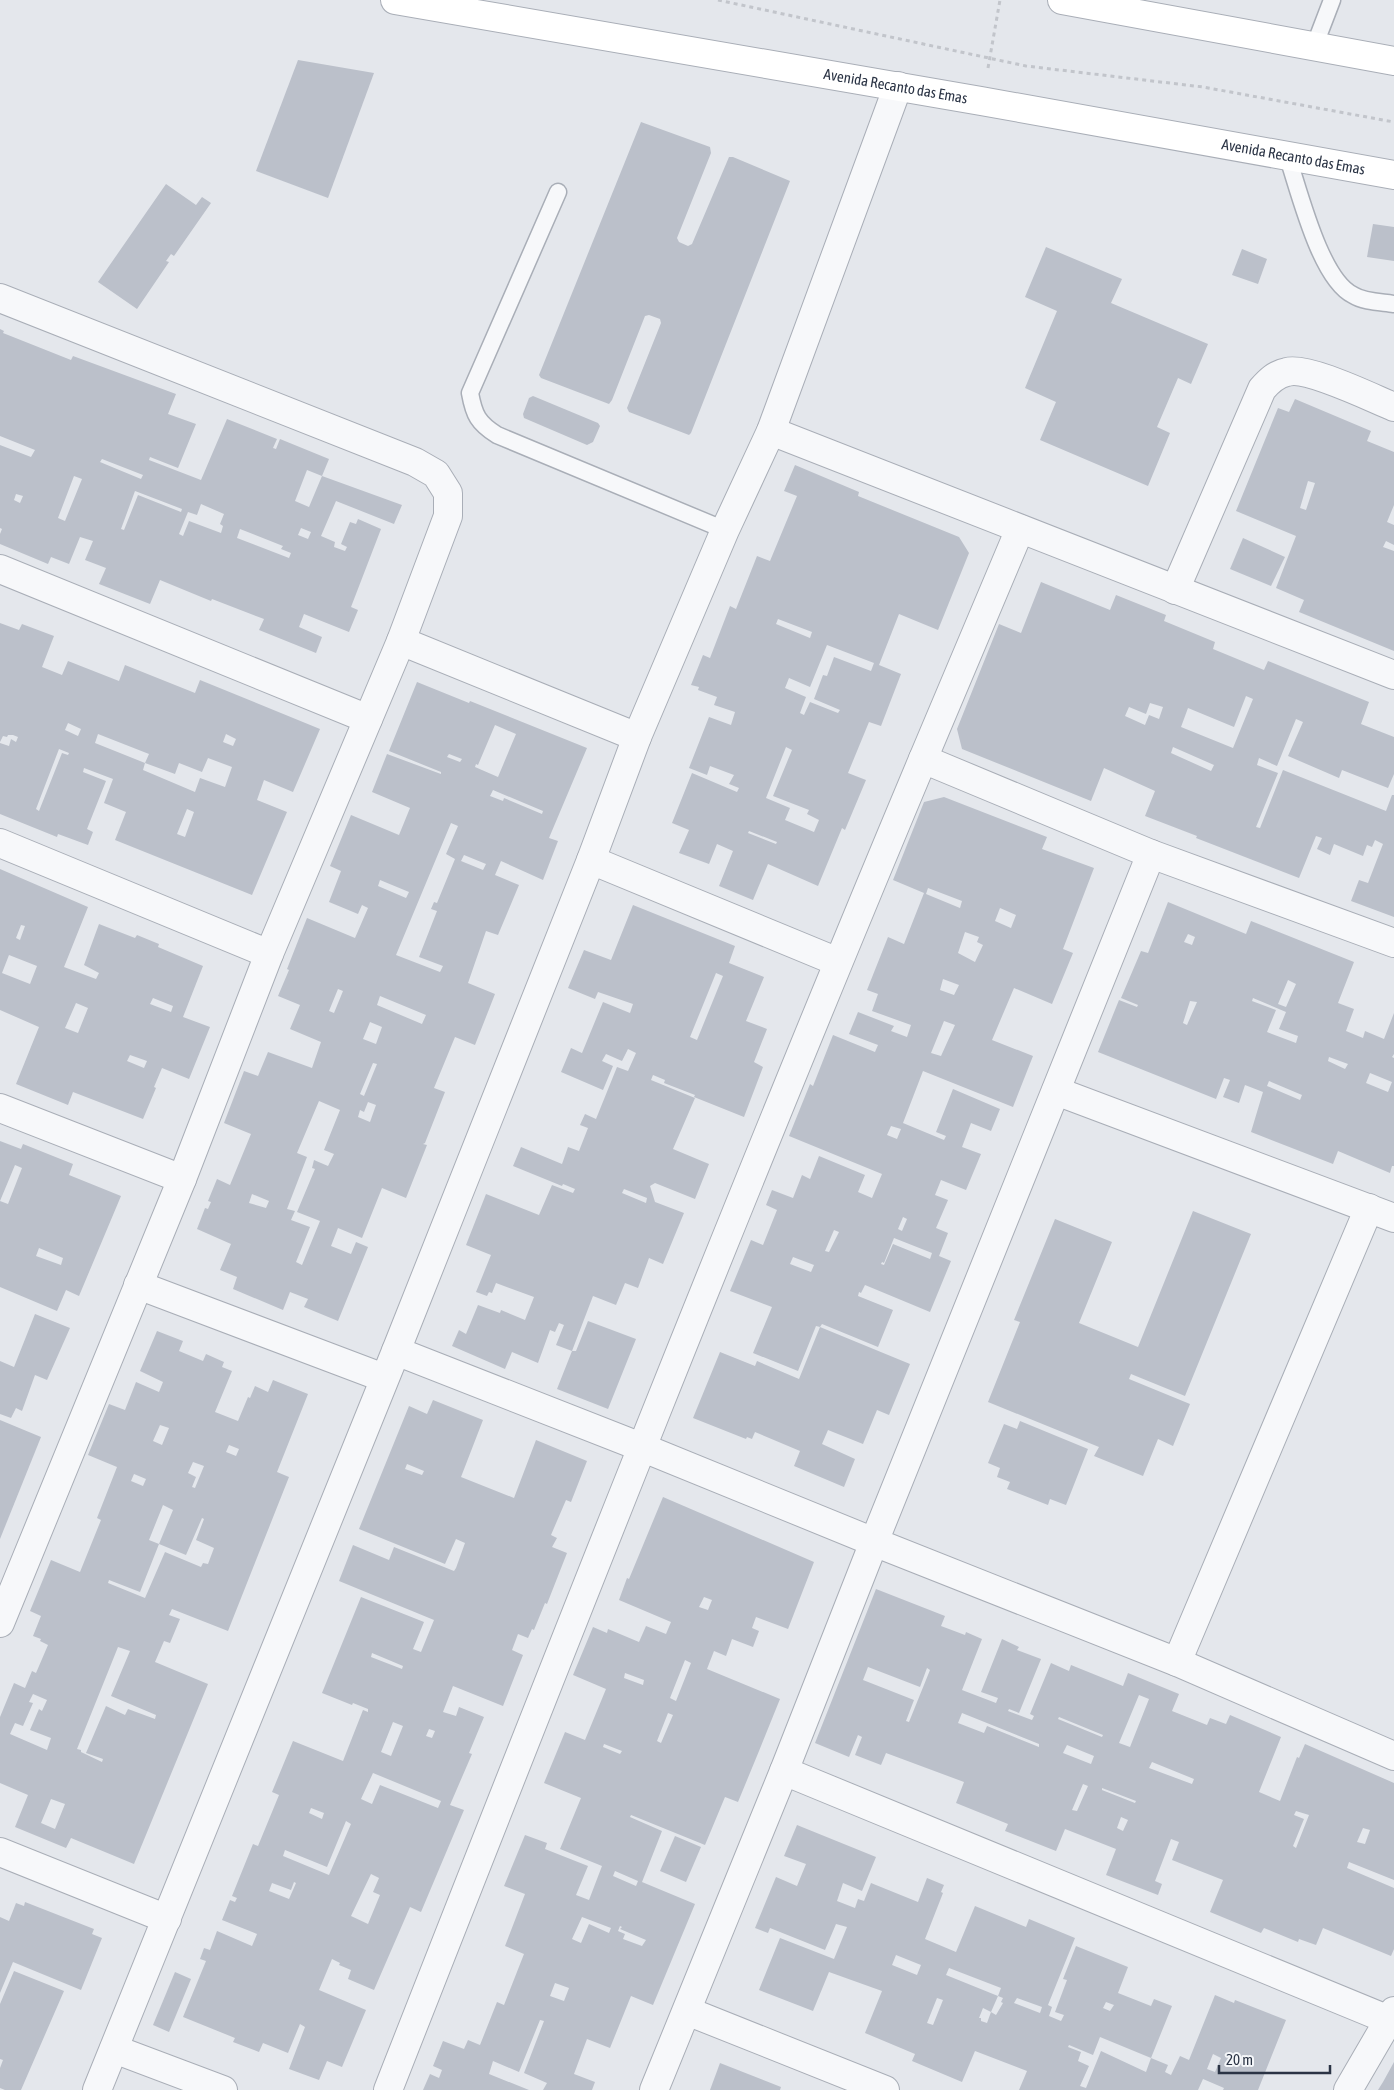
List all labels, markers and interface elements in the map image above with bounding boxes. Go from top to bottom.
street label: Avenida Recanto das Emas [823,65,969,107]
street label: Avenida Recanto das Emas [1220,135,1367,178]
scale bar [1219,2042,1330,2074]
text: 20 m [1226,2051,1253,2068]

